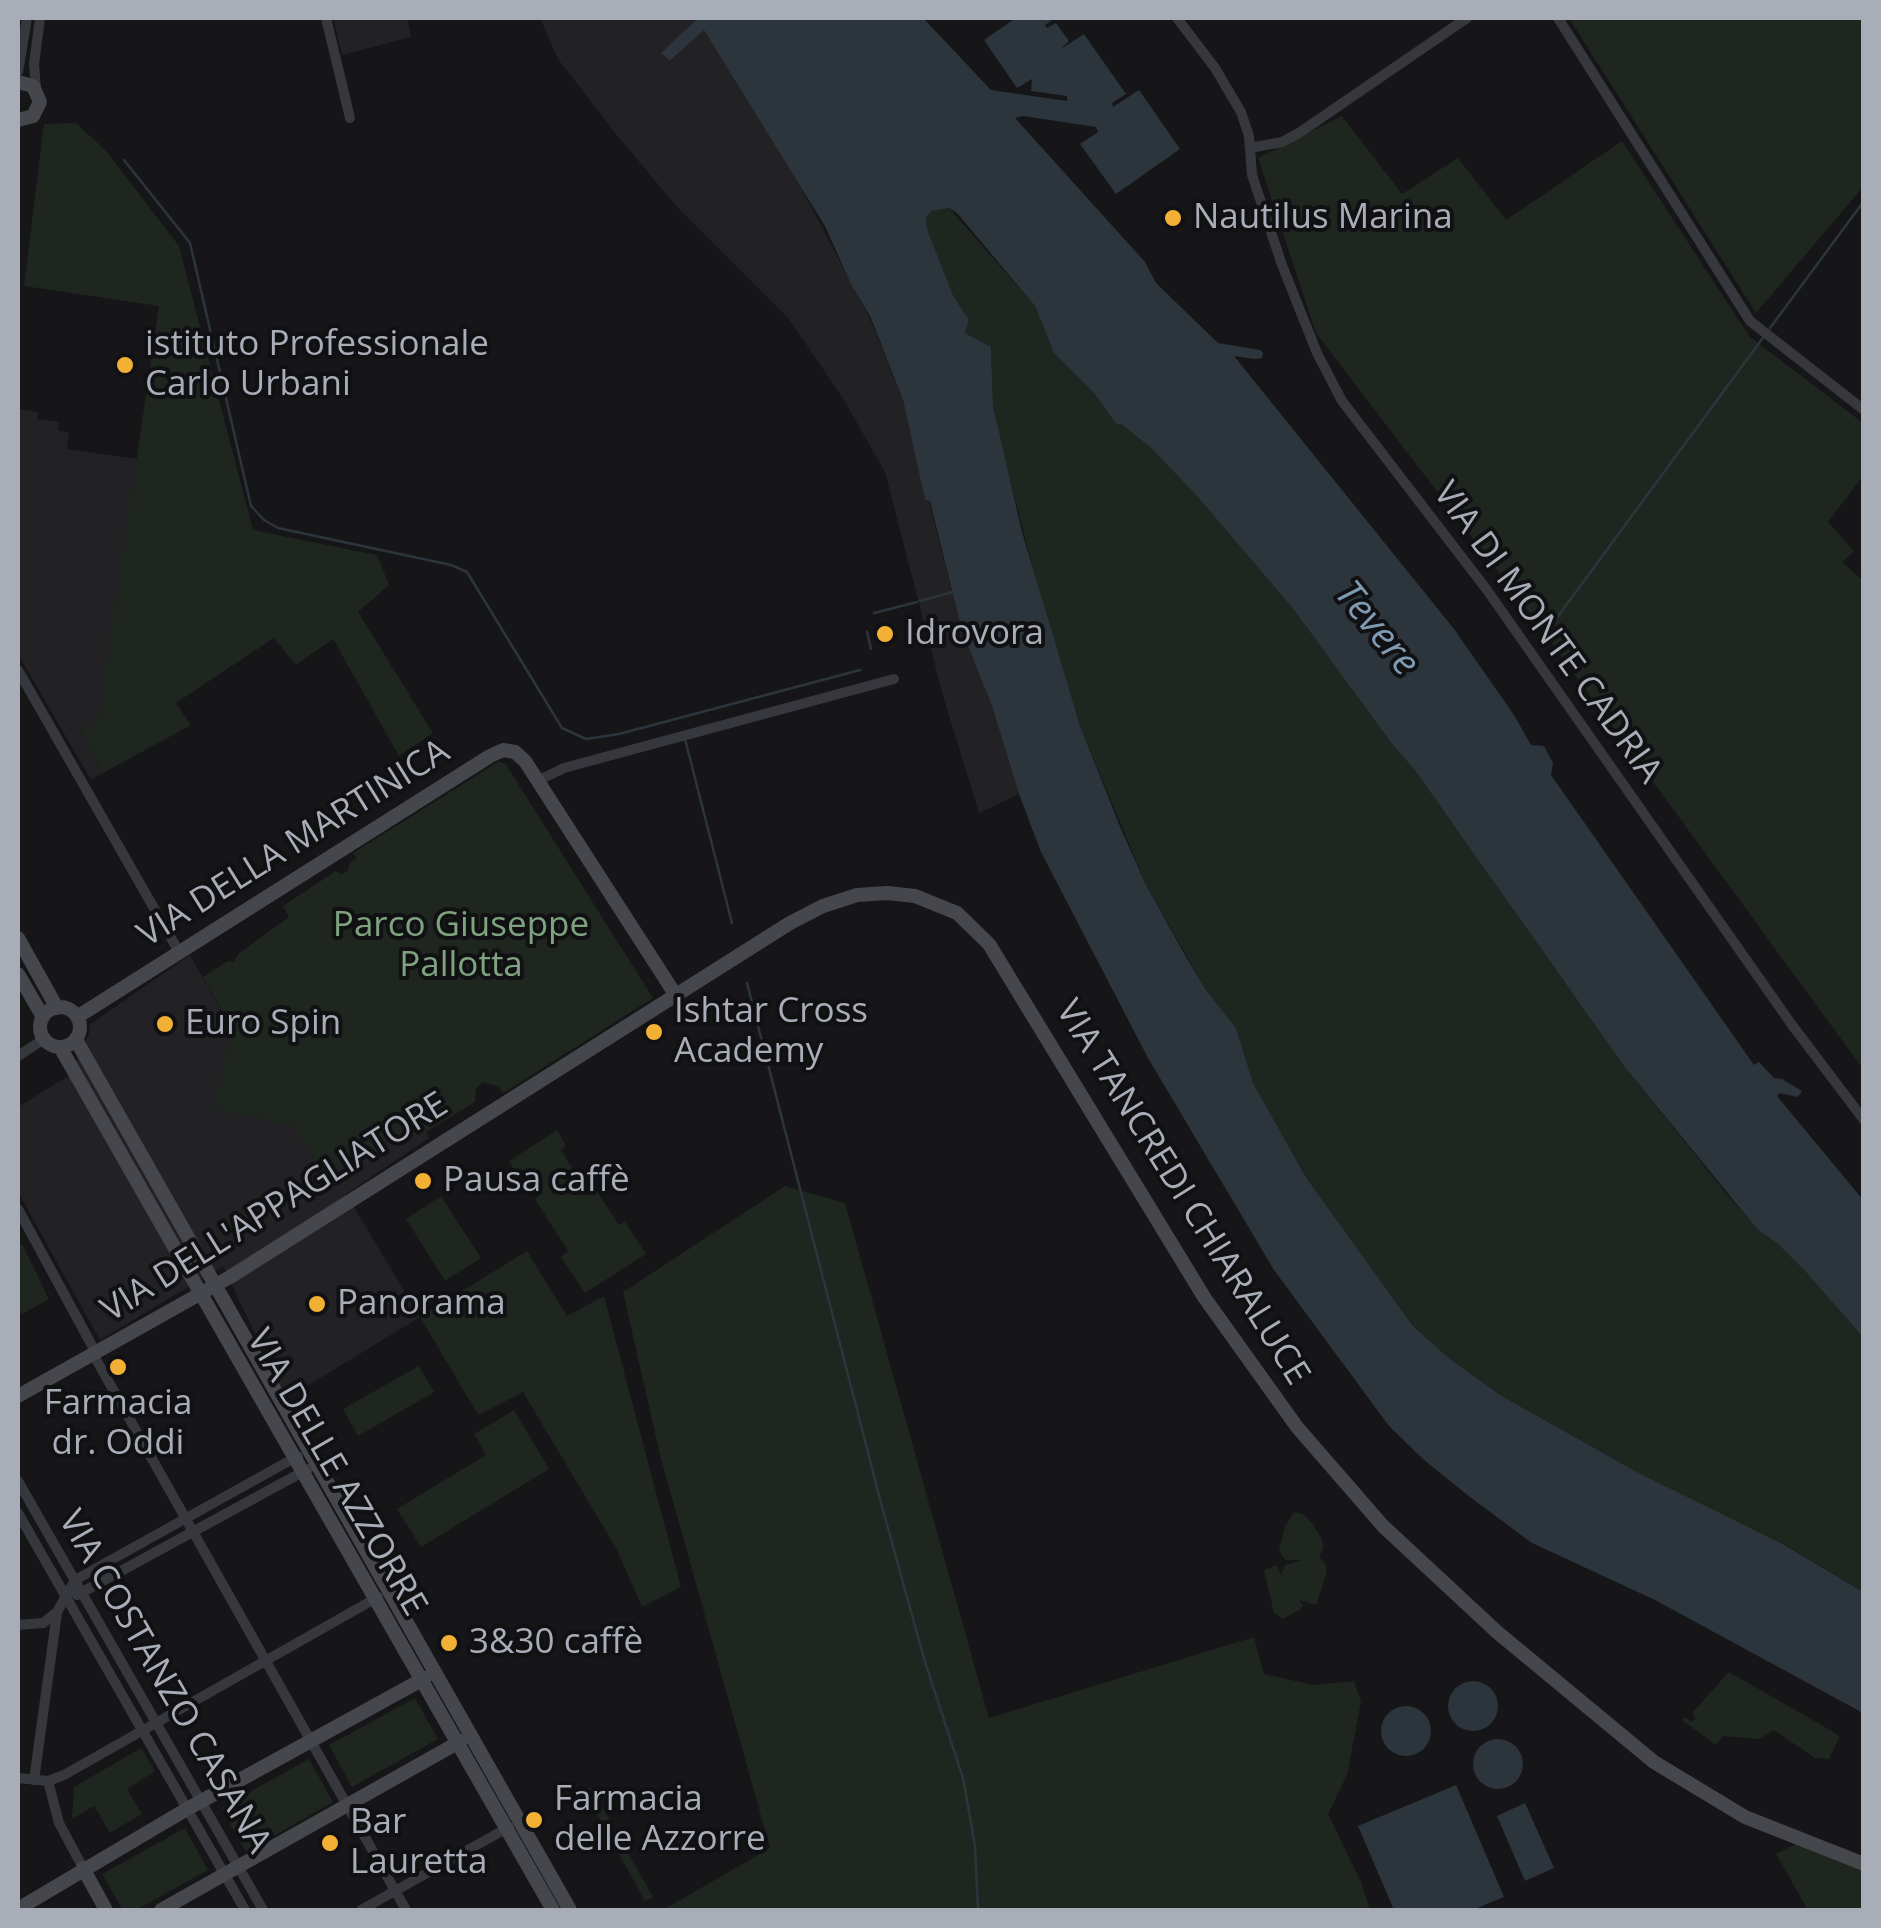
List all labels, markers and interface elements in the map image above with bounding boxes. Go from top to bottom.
place label: Nautilus Marina [1193,197,1453,239]
marker: Nautilus Marina [1162,207,1184,229]
place label: istituto Professionale Carlo Urbani [145,324,489,406]
marker: istituto Professionale Carlo Urbani [114,354,136,376]
street label: VIA DI MONTE CADRIA [1424,474,1670,792]
water label: Tevere [1324,573,1428,685]
place label: Idrovora [905,613,1044,655]
marker: Idrovora [874,623,896,645]
street label: VIA DELLA MARTINICA [131,731,457,957]
park label: Parco Giuseppe Pallotta [333,905,589,987]
place label: Ishtar Cross Academy [674,991,868,1073]
street label: VIA TANCREDI CHIARALUCE [1046,993,1318,1393]
place label: Euro Spin [185,1003,341,1045]
marker: Euro Spin [154,1013,176,1035]
marker: Ishtar Cross Academy [643,1021,665,1043]
street label: VIA DELL'APPAGLIATORE [94,1084,456,1332]
place label: Pausa caffè [443,1160,630,1202]
marker: Pausa caffè [412,1170,434,1192]
place label: Panorama [337,1283,506,1325]
marker: Panorama [306,1293,328,1315]
street label: VIA DELLE AZZORRE [237,1322,435,1624]
marker: Farmacia dr. Oddi [107,1356,129,1378]
place label: Farmacia dr. Oddi [44,1383,192,1465]
street label: VIA COSTANZO CASANA [49,1503,279,1861]
place label: 3&30 caffè [469,1622,643,1664]
marker: 3&30 caffè [438,1632,460,1654]
place label: Farmacia delle Azzorre [554,1779,766,1861]
place label: Bar Lauretta [350,1802,488,1884]
marker: Farmacia delle Azzorre [523,1809,545,1831]
marker: Bar Lauretta [319,1832,341,1854]

